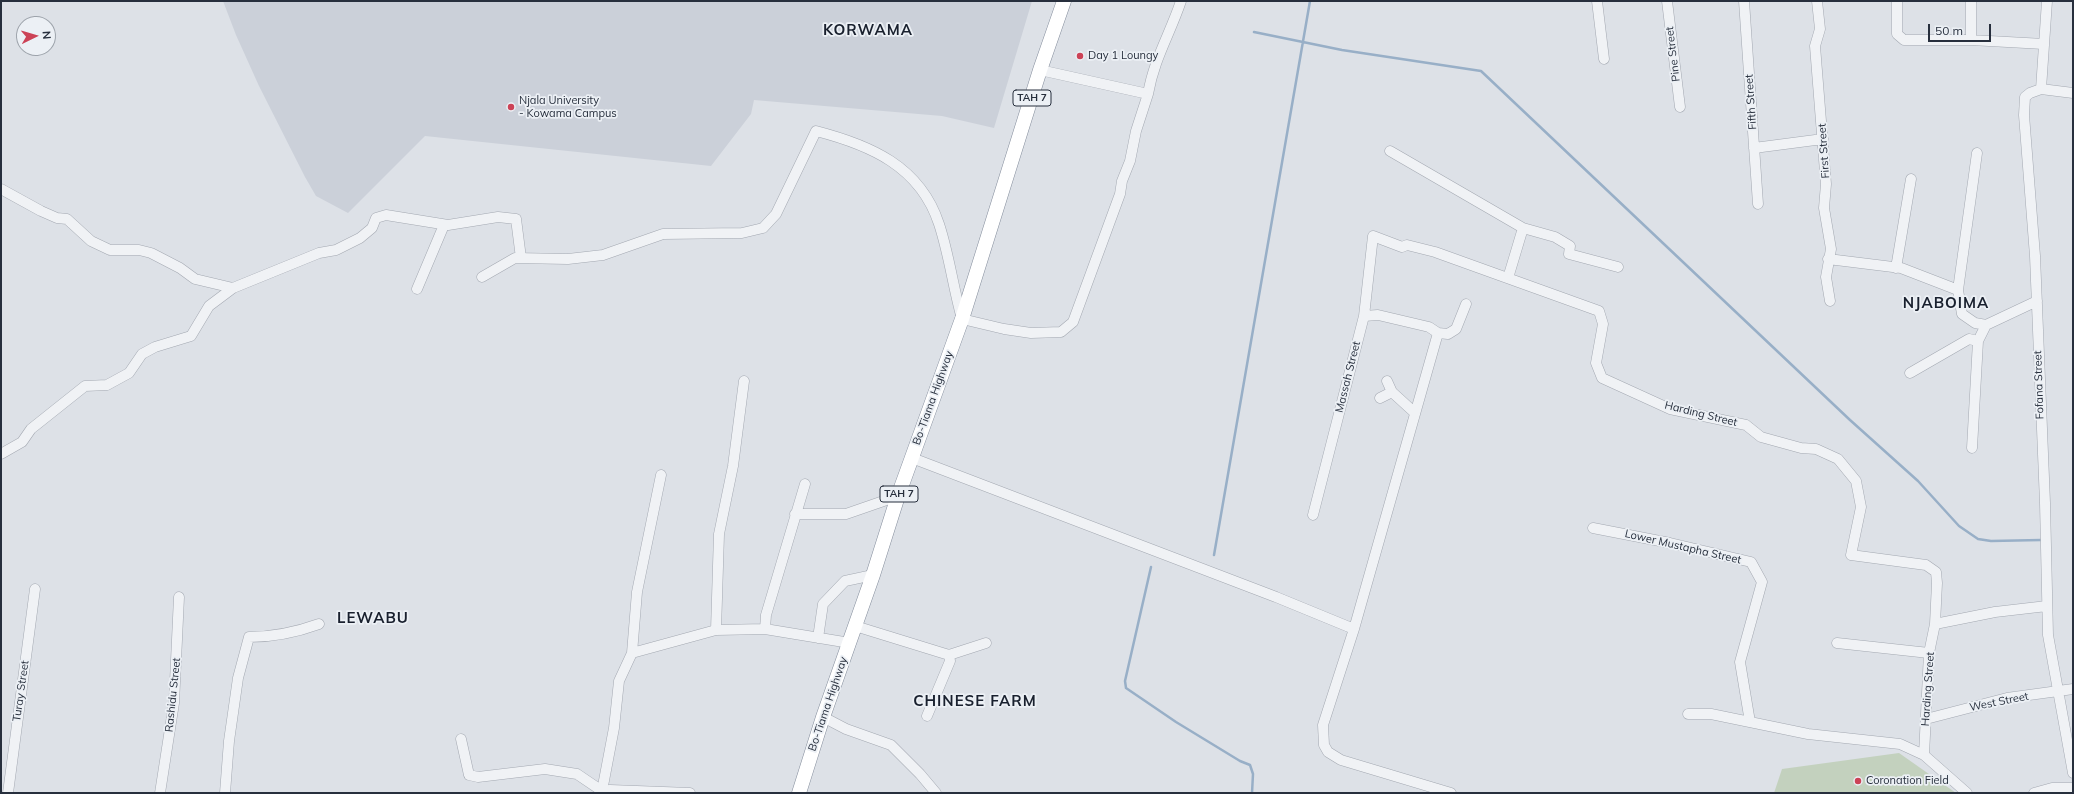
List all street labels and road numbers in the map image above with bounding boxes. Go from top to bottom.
street label: Pine Street [1663,26,1683,82]
street label: Fifth Street [1742,74,1760,130]
road number: TAH 7 [1013,90,1051,106]
street label: First Street [1815,123,1833,179]
street label: Massah Street [1333,340,1363,414]
street label: Bo-Tiama Highway [910,349,956,447]
street label: Fofana Street [2031,350,2047,420]
street label: Harding Street [1663,399,1739,429]
road number: TAH 7 [880,486,918,502]
street label: Lower Mustapha Street [1624,527,1742,567]
street label: Harding Street [1919,651,1937,727]
street label: Bo-Tiama Highway [806,655,850,753]
street label: Rashidu Street [163,657,183,733]
street label: Turay Street [10,659,32,723]
street label: West Street [1968,690,2030,714]

